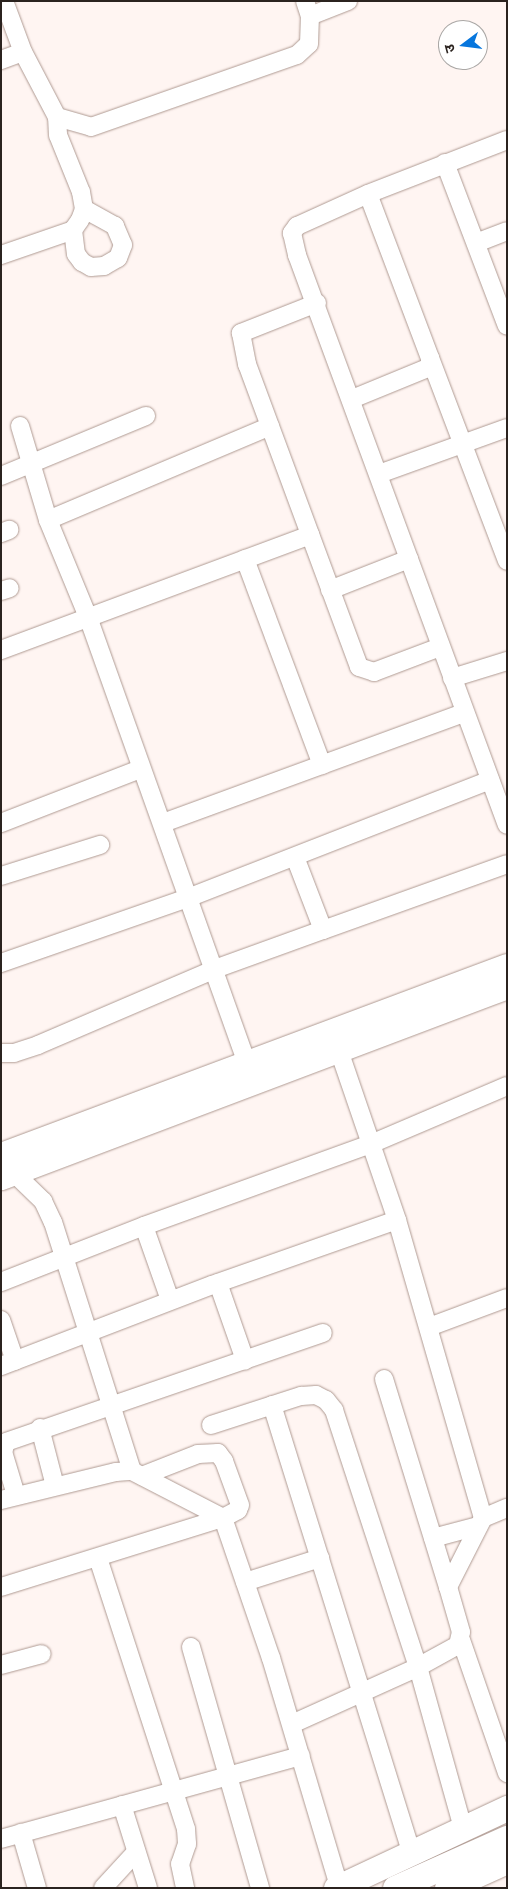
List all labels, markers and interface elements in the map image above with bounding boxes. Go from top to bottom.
north arrow [438,20,488,70]
text: उ [440,42,459,55]

